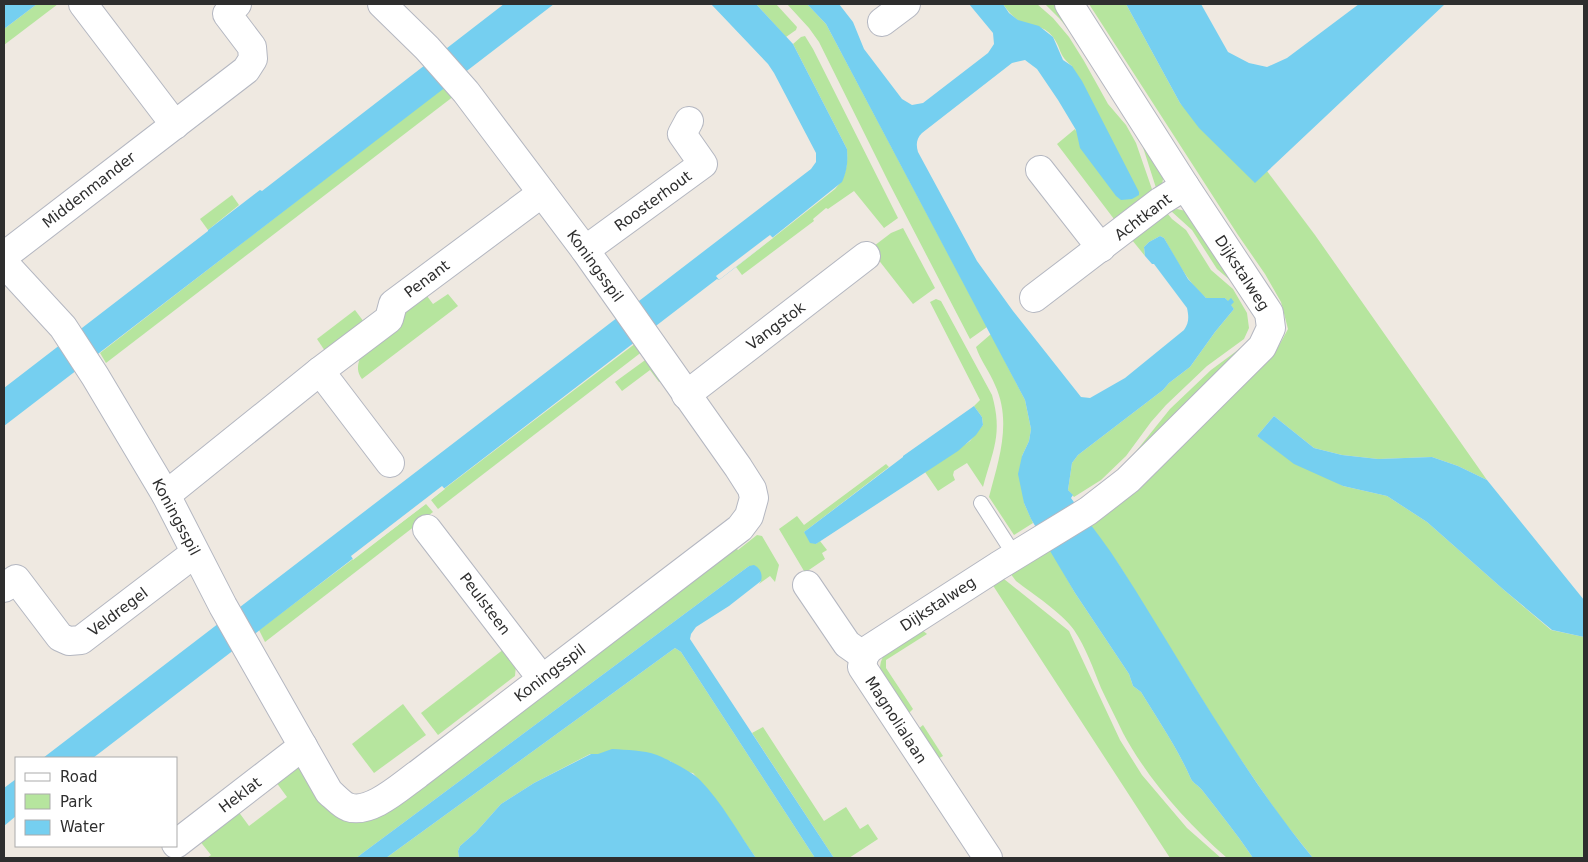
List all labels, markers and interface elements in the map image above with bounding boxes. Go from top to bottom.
street label: Middenmander [39,148,140,232]
street label: Roosterhout [611,167,695,235]
street label: Achtkant [1111,190,1175,244]
street label: Koningsspil [563,227,627,305]
street label: Dijkstalweg [1211,232,1273,314]
street label: Penant [401,256,453,302]
street label: Vangstok [743,298,809,354]
street label: Koningsspil [148,475,204,559]
street label: Peulsteen [456,569,514,639]
street label: Dijkstalweg [897,573,979,635]
street label: Veldregel [85,584,151,640]
street label: Koningsspil [511,640,589,706]
street label: Magnolialaan [861,673,931,767]
legend [15,757,178,847]
text: Road [60,768,98,786]
street label: Heklat [215,773,265,817]
text: Park [60,793,93,811]
text: Water [60,818,105,836]

